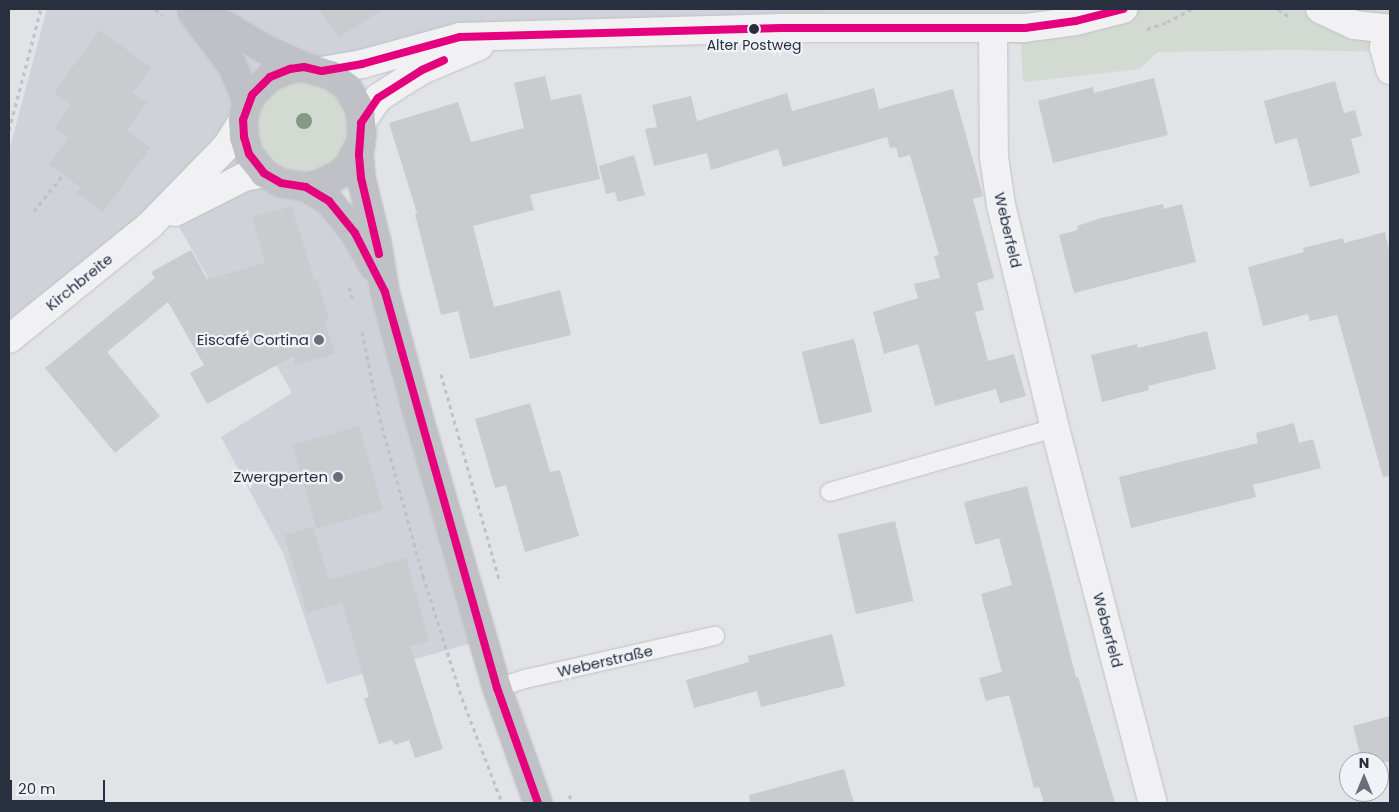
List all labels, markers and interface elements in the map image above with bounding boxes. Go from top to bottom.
marker: Alter Postweg [749,24,759,34]
place label: Alter Postweg [707,37,801,53]
street label: Weberfeld [991,190,1025,270]
street label: Kirchbreite [42,250,116,314]
place label: Eiscafé Cortina [197,331,309,349]
marker: Eiscafé Cortina [313,334,325,346]
place label: Zwergperten [233,468,328,486]
marker: Zwergperten [332,471,344,483]
street label: Weberfeld [1089,590,1127,670]
street label: Weberstraße [555,641,655,681]
north arrow [1339,752,1389,802]
text: N [1359,753,1369,773]
scale bar [12,770,108,802]
text: 20 m [18,778,56,799]

